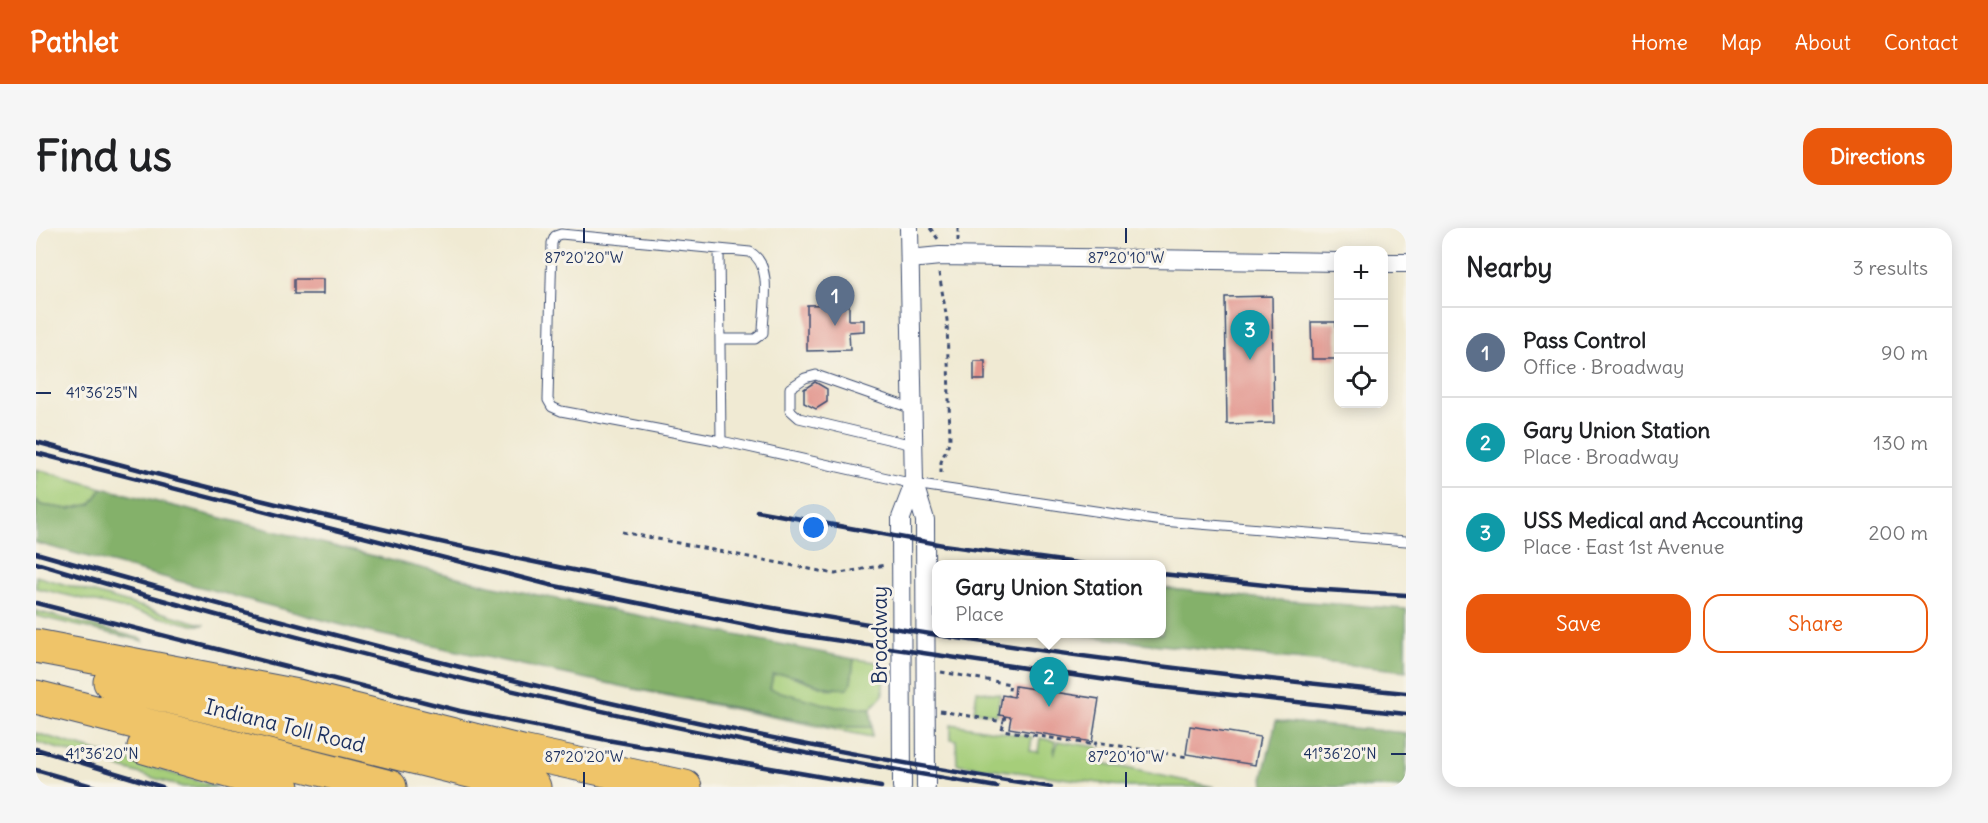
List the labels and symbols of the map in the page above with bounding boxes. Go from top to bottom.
text: 87°20'20"W [545,248,624,267]
text: 87°20'10"W [1088,248,1165,267]
pin: 1 [816,276,854,326]
pin: 3 [1230,310,1270,360]
text: 41°36'25"N [66,383,138,402]
your location [799,513,828,542]
street label: Broadway [866,586,893,684]
pin: 2 [1030,658,1068,707]
street label: Indiana Toll Road [202,693,368,759]
text: 41°36'20"N [65,744,139,763]
text: 41°36'20"N [1303,744,1377,763]
text: 87°20'20"W [545,747,624,766]
text: 87°20'10"W [1088,747,1165,766]

